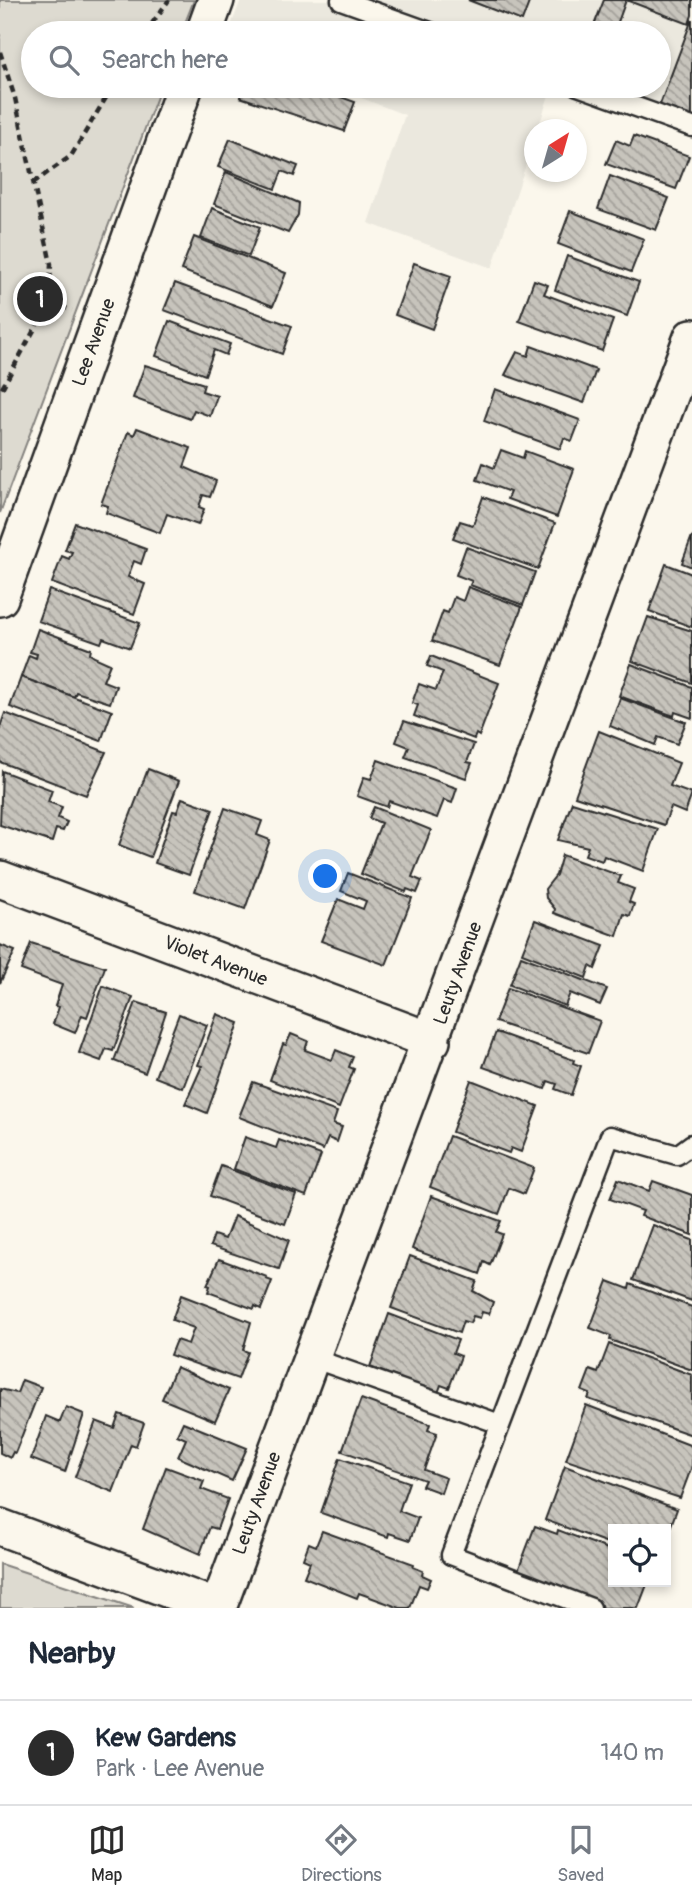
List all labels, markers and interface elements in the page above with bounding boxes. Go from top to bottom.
search box [21,21,671,98]
icon: search [45,41,83,79]
text: Search here [101,44,228,76]
north arrow [524,119,587,182]
pin: 1 [17,273,63,325]
street label: Lee Avenue [67,294,121,390]
your location [308,859,342,893]
street label: Leuty Avenue [428,918,488,1028]
street label: Violet Avenue [160,930,271,992]
street label: Leuty Avenue [227,1448,287,1558]
map controls [608,1524,671,1587]
button: locate [608,1524,671,1587]
text: Nearby [28,1635,115,1672]
text: Kew Gardens [95,1722,236,1754]
text: 1 [47,1738,56,1767]
text: 140 m [601,1738,664,1767]
text: Park · Lee Avenue [95,1754,264,1783]
tab: Map [88,1821,126,1887]
tab: Directions [301,1821,382,1887]
tab: Saved [557,1821,604,1887]

